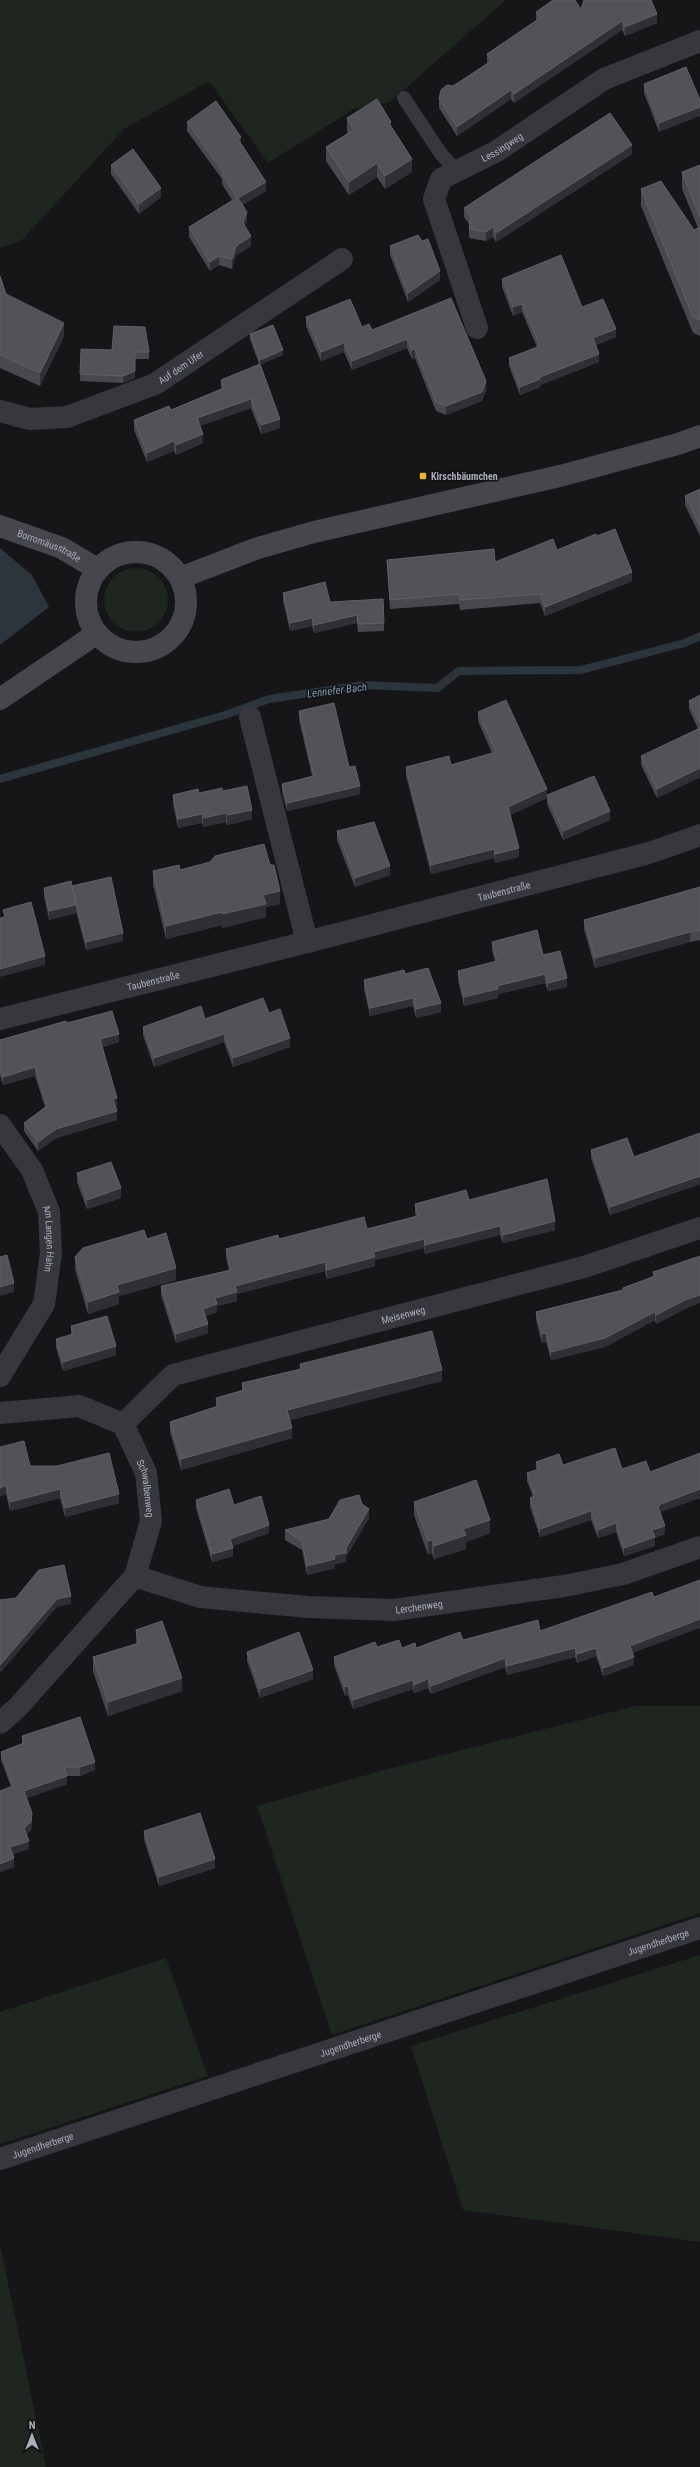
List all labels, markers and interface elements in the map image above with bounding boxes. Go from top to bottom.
street label: Lessingweg [479,130,525,164]
street label: Auf dem Ufer [156,348,206,386]
marker: Kirschbäumchen [418,471,428,481]
place label: Kirschbäumchen [431,471,498,482]
street label: Borromäusstraße [16,528,83,564]
water label: Lennefer Bach [306,680,368,701]
street label: Taubenstraße [477,879,532,903]
street label: Taubenstraße [126,969,181,993]
street label: Am Langen Hahn [41,1203,56,1273]
street label: Meisenweg [380,1304,426,1326]
street label: Schwalbenweg [134,1458,156,1518]
street label: Lerchenweg [395,1598,443,1616]
street label: Jugendherberge [626,1927,691,1958]
street label: Jugendherberge [318,2029,383,2059]
street label: Jugendherberge [11,2130,75,2161]
north arrow [12,2415,52,2455]
text: N [29,2419,36,2432]

